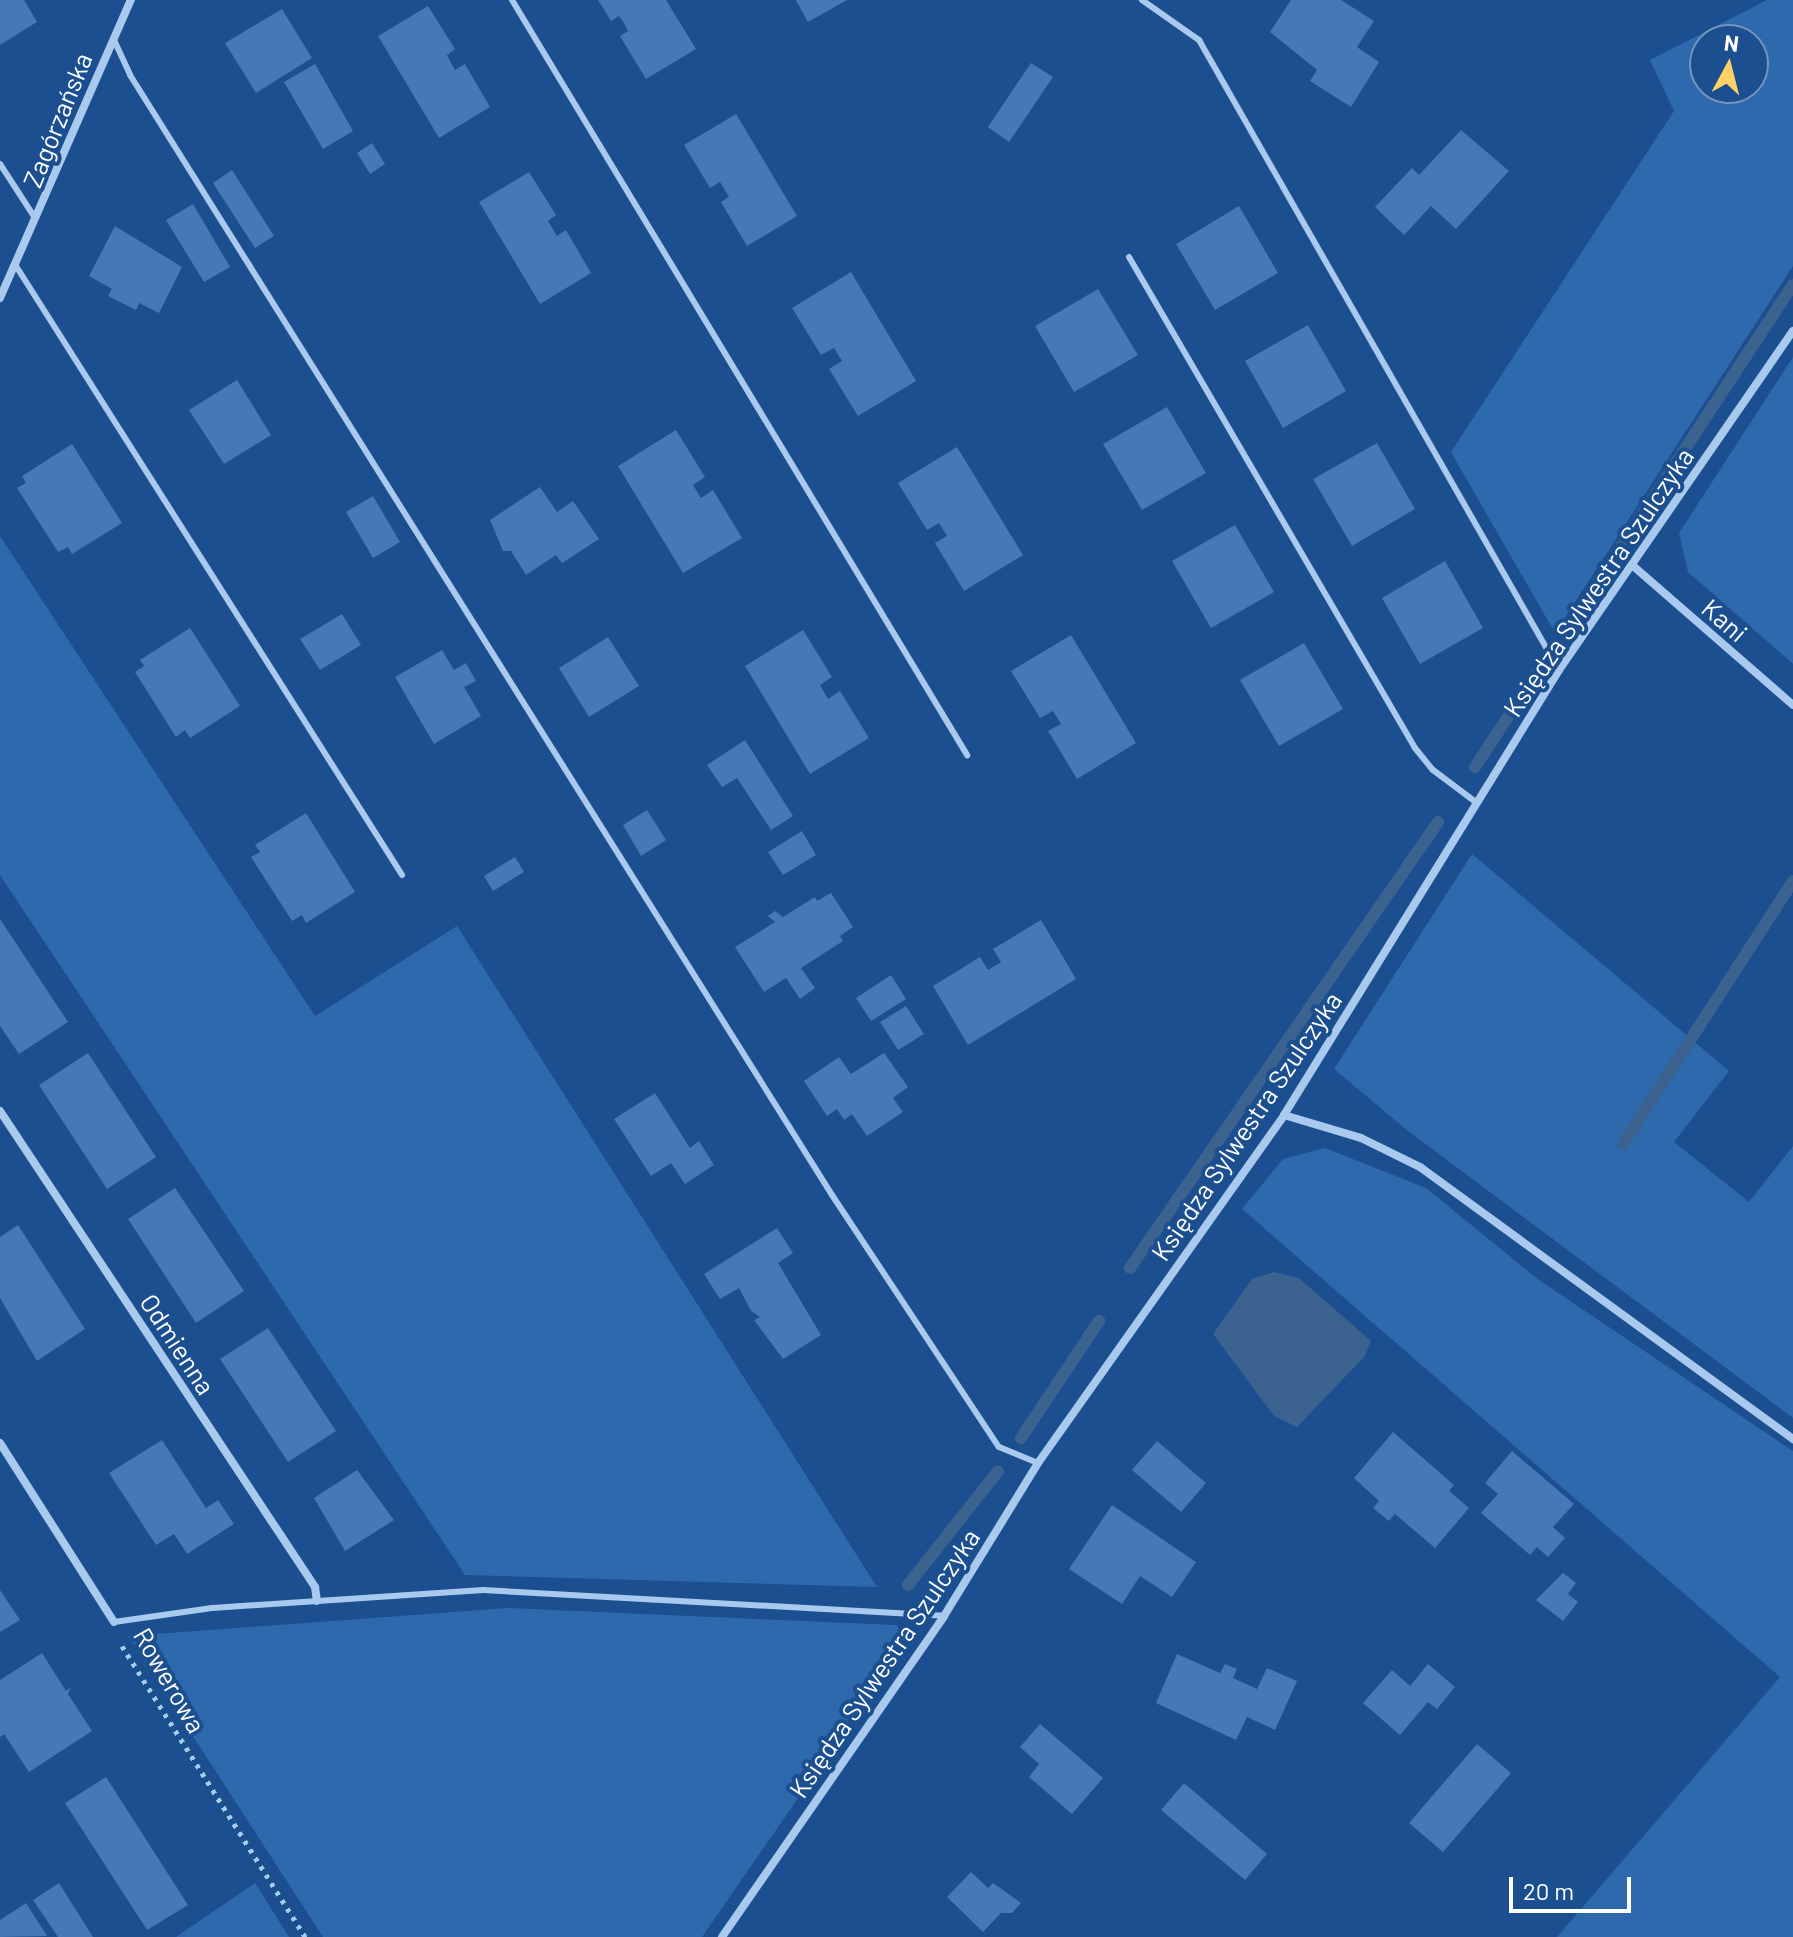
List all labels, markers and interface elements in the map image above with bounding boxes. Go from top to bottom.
north arrow [1689,24,1769,104]
text: N [1723,28,1741,56]
street label: Zagórzańska [16,48,98,192]
street label: Księdza Sylwestra Szulczyka [1496,442,1700,722]
street label: Kani [1696,592,1754,648]
street label: Księdza Sylwestra Szulczyka [1144,986,1348,1266]
street label: Odmienna [134,1288,222,1400]
street label: Księdza Sylwestra Szulczyka [782,1523,986,1803]
street label: Rowerowa [127,1622,213,1738]
scale bar [1513,1861,1635,1911]
text: 20 m [1523,1876,1574,1905]

